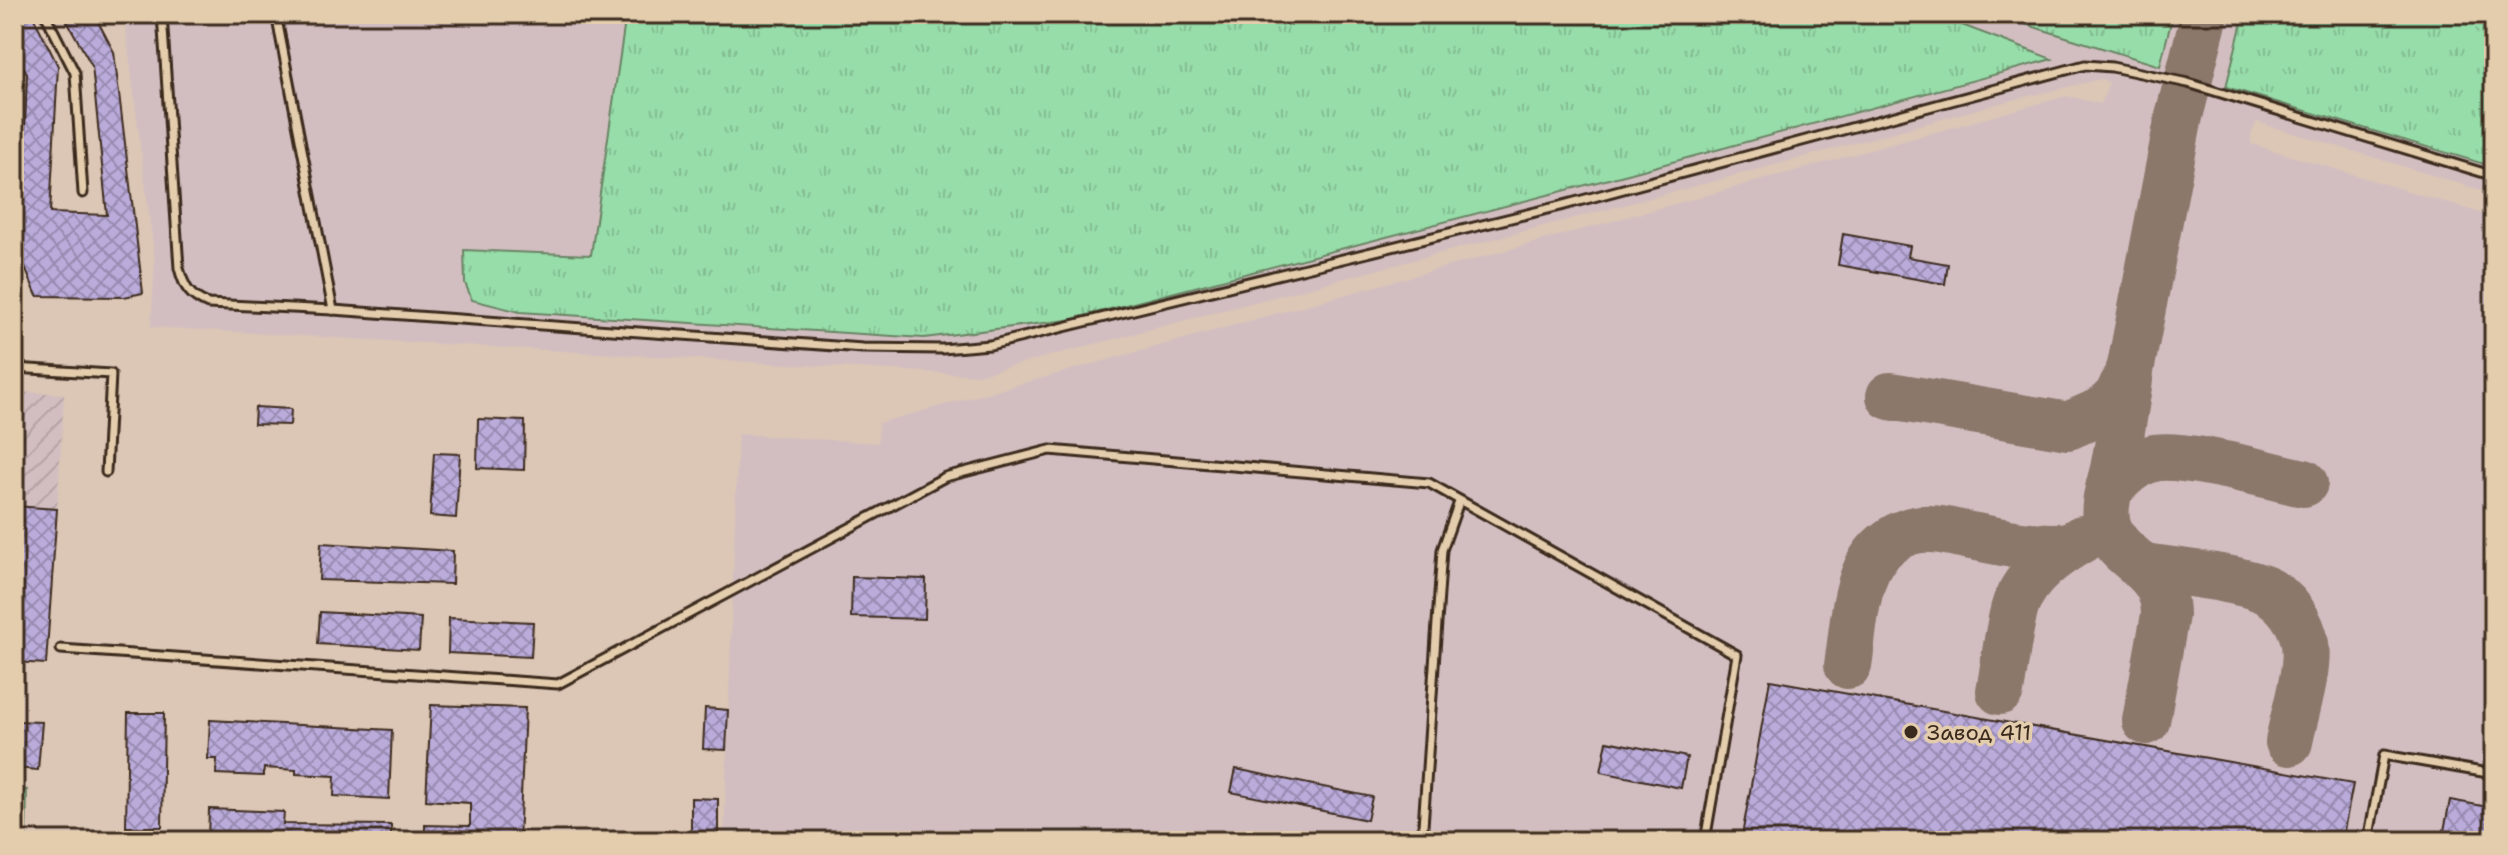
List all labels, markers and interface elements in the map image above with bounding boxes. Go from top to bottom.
place label: Завод 411 [1927,718,2032,747]
marker: Завод 411 [1902,723,1920,741]

